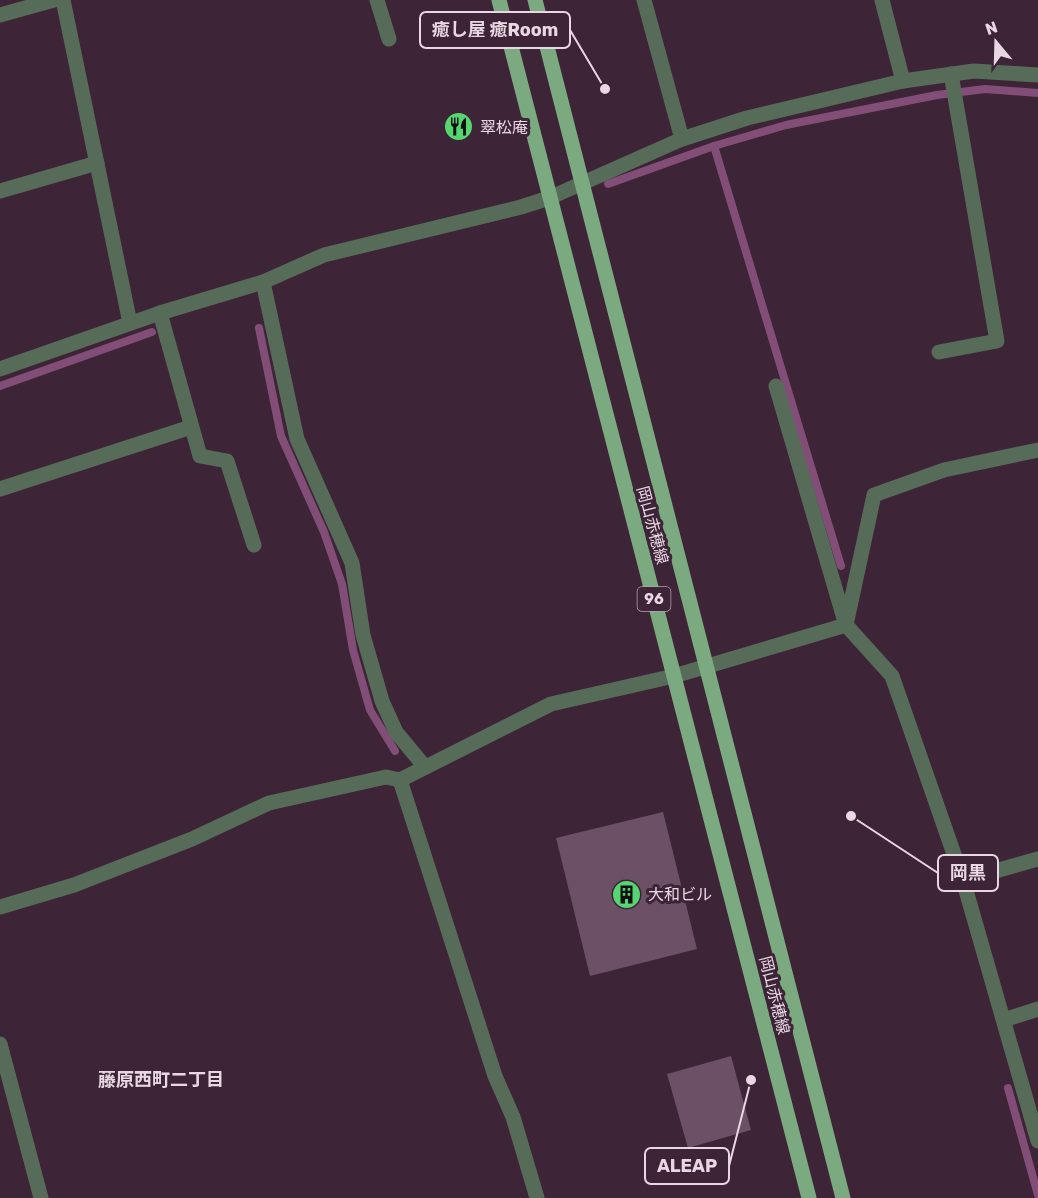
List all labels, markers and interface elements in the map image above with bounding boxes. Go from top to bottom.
callout: 癒し屋 癒Room [420,12,570,48]
north arrow [966,12,1026,72]
text: N [983,17,1000,39]
text: 癒し屋 癒Room [432,19,558,41]
restaurant icon: 翠松庵 [443,111,475,143]
place label: 翠松庵 [480,118,528,137]
street label: 岡山赤穂線 [633,484,672,566]
road number: 96 [638,587,670,611]
callout: 岡黒 [938,855,998,891]
text: 岡黒 [950,862,986,884]
building icon: 大和ビル [611,878,643,910]
place label: 大和ビル [648,885,712,904]
street label: 岡山赤穂線 [756,954,793,1036]
district label: 藤原西町二丁目 [98,1069,224,1091]
callout: ALEAP [645,1148,729,1184]
text: ALEAP [657,1155,717,1177]

